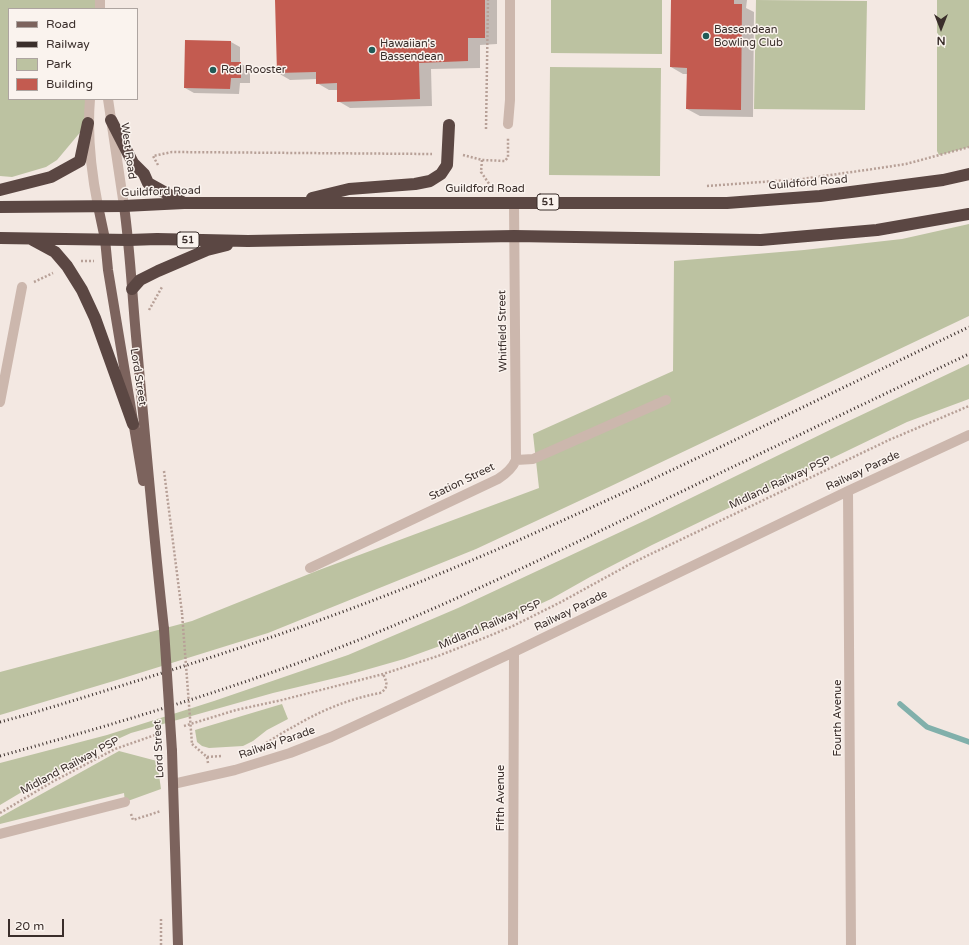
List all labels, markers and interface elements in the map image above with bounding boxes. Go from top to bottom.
legend [8,8,138,100]
north arrow [921,8,961,48]
text: Road [46,17,76,31]
place label: Bassendean Bowling Club [714,23,783,49]
marker: Bassendean Bowling Club [701,31,711,41]
text: N [937,34,945,47]
text: Railway [46,37,90,51]
place label: Hawaiian's Bassendean [380,37,443,63]
marker: Hawaiian's Bassendean [367,45,377,55]
text: Park [46,57,72,71]
place label: Red Rooster [221,63,286,77]
marker: Red Rooster [208,65,218,75]
text: Building [46,77,93,91]
street label: West Road [118,122,138,180]
street label: Guildford Road [768,173,848,193]
street label: Guildford Road [445,182,525,196]
street label: Guildford Road [121,184,201,200]
road number: 51 [537,194,559,210]
road number: 51 [177,232,199,248]
street label: Whitfield Street [496,290,510,372]
street label: Lord Street [127,347,149,407]
street label: Railway Parade [824,448,902,494]
street label: Midland Railway PSP [727,454,833,512]
street label: Station Street [427,460,497,504]
street label: Railway Parade [532,588,610,634]
street label: Midland Railway PSP [437,597,543,653]
street label: Fourth Avenue [831,680,845,756]
street label: Lord Street [151,720,167,778]
street label: Railway Parade [237,724,317,762]
street label: Midland Railway PSP [18,734,122,798]
street label: Fifth Avenue [494,765,508,831]
scale bar [10,911,66,937]
text: 20 m [15,919,44,933]

